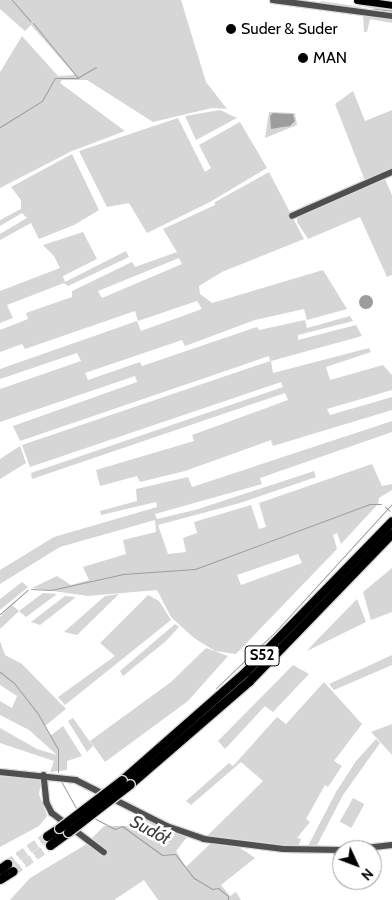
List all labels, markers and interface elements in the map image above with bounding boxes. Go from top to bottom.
place label: Suder & Suder [241,19,337,39]
marker: Suder & Suder [225,23,237,35]
place label: MAN [313,48,347,68]
marker: MAN [297,52,309,64]
road number: S52 [244,644,280,668]
water label: Sudół [127,811,173,849]
north arrow [332,840,382,890]
text: N [357,865,377,884]

